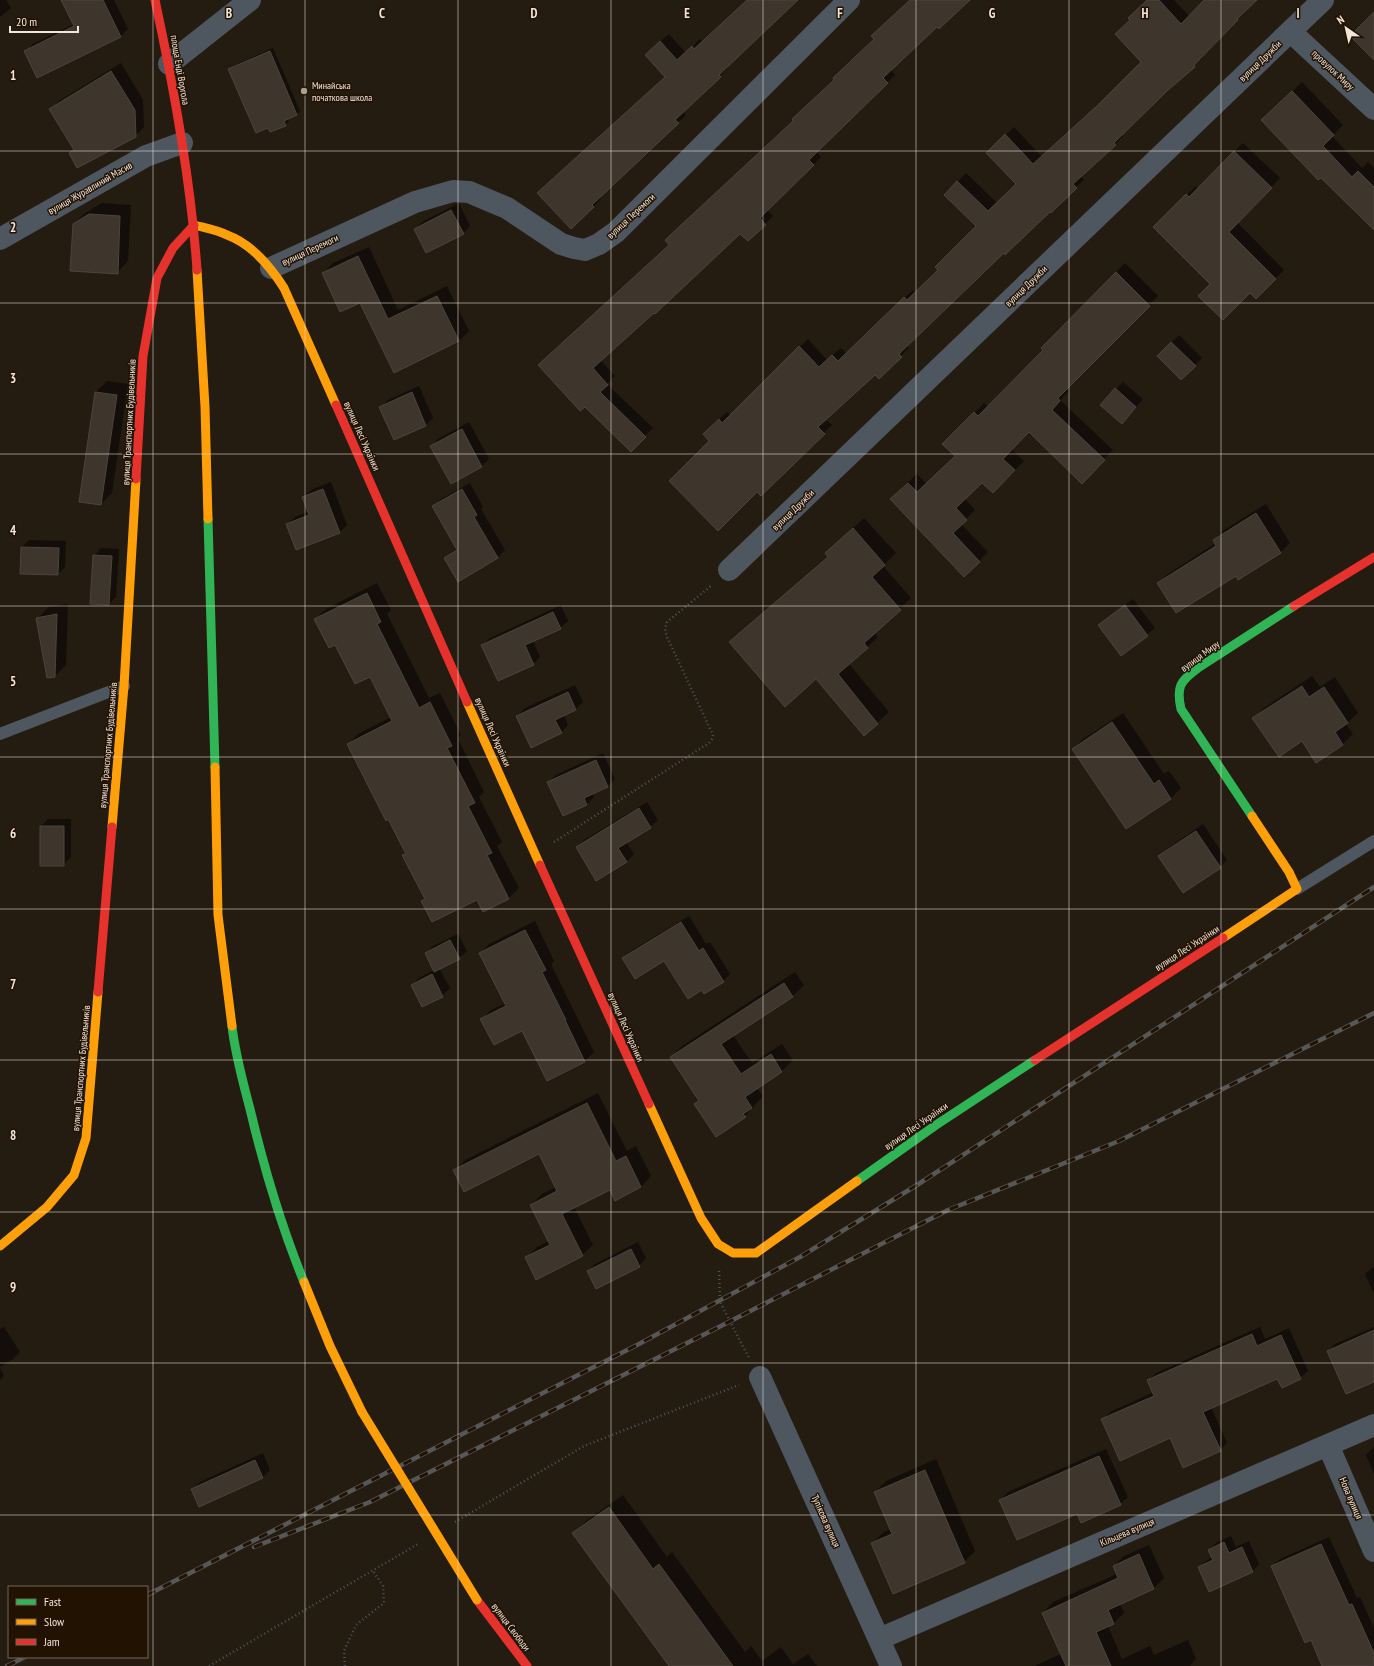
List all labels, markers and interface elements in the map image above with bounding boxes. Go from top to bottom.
text: B [226,5,232,22]
text: C [379,5,385,22]
text: D [531,5,538,22]
text: E [684,5,690,22]
text: F [837,5,843,22]
text: G [989,5,996,22]
text: H [1142,5,1149,22]
text: I [1296,5,1300,22]
scale bar [10,8,78,34]
north arrow [1326,8,1366,48]
text: N [1334,12,1347,27]
text: 20 m [16,14,37,29]
street label: площа Енді Воргола [167,34,193,106]
street label: вулиця Дружби [1236,38,1284,84]
street label: провулок Миру [1309,47,1357,93]
text: 1 [10,67,16,84]
place label: Минайська початкова школа [312,79,372,104]
marker: Минайська початкова школа [299,86,309,96]
street label: вулиця Журавлиний Масив [46,159,134,217]
street label: вулиця Перемоги [604,190,658,242]
text: 2 [10,219,16,236]
street label: вулиця Перемоги [279,231,341,269]
street label: вулиця Дружби [1002,263,1050,309]
street label: вулиця Транспортних Будівельників [119,359,139,485]
text: 3 [10,370,16,387]
street label: вулиця Лесі Українки [341,399,383,473]
street label: вулиця Дружби [769,487,817,533]
text: 4 [10,522,17,539]
street label: вулиця Миру [1178,637,1222,675]
text: 5 [10,673,16,690]
street label: вулиця Транспортних Будівельників [96,682,120,808]
street label: вулиця Лесі Українки [472,695,514,769]
text: 6 [10,825,16,842]
street label: вулиця Лесі Українки [1152,922,1222,974]
text: 7 [10,976,16,993]
street label: вулиця Лесі Українки [605,990,647,1064]
street label: вулиця Транспортних Будівельників [69,1005,93,1131]
street label: вулиця Лесі Українки [882,1099,950,1153]
text: 8 [10,1127,16,1144]
text: 9 [10,1279,16,1296]
street label: Нова вулиця [1336,1475,1366,1521]
street label: Тупікова вулиця [809,1493,843,1549]
street label: Кільцева вулиця [1098,1515,1156,1549]
legend [8,1586,148,1658]
text: Fast [44,1594,62,1609]
street label: вулиця Свободи [489,1600,533,1654]
text: Slow [44,1614,65,1629]
text: Jam [43,1634,60,1649]

